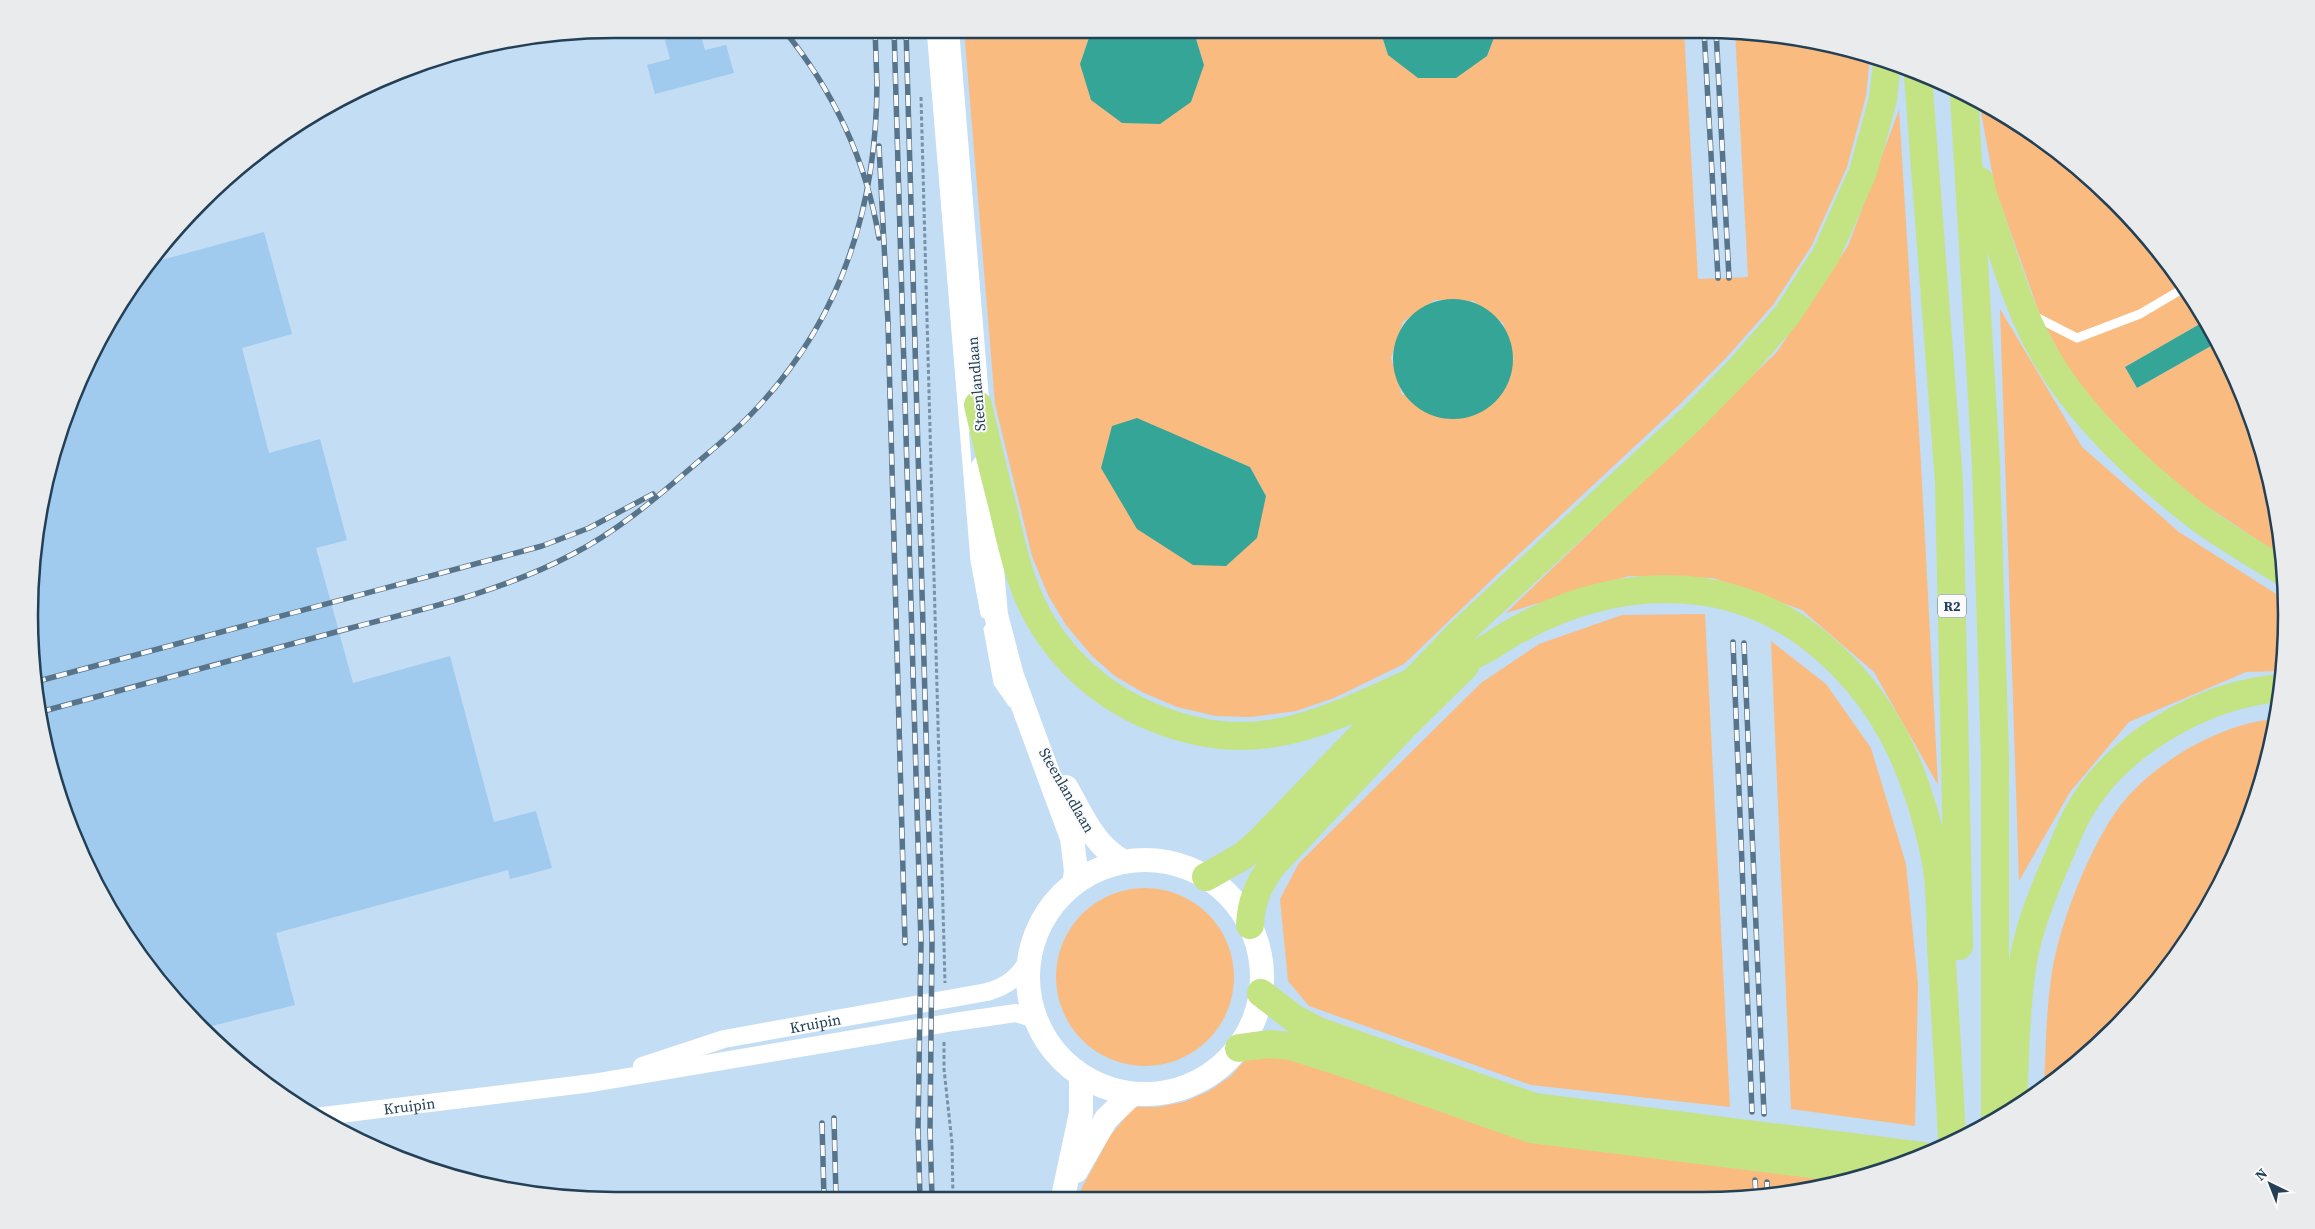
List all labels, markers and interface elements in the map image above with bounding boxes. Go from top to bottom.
street label: Steenlandlaan [961,336,991,432]
road number: R2 [1938,594,1966,618]
street label: Steenlandlaan [1034,744,1100,836]
street label: Kruipin [788,1008,843,1038]
street label: Kruipin [382,1092,436,1119]
north arrow [2245,1159,2295,1209]
text: N [2251,1164,2272,1185]

